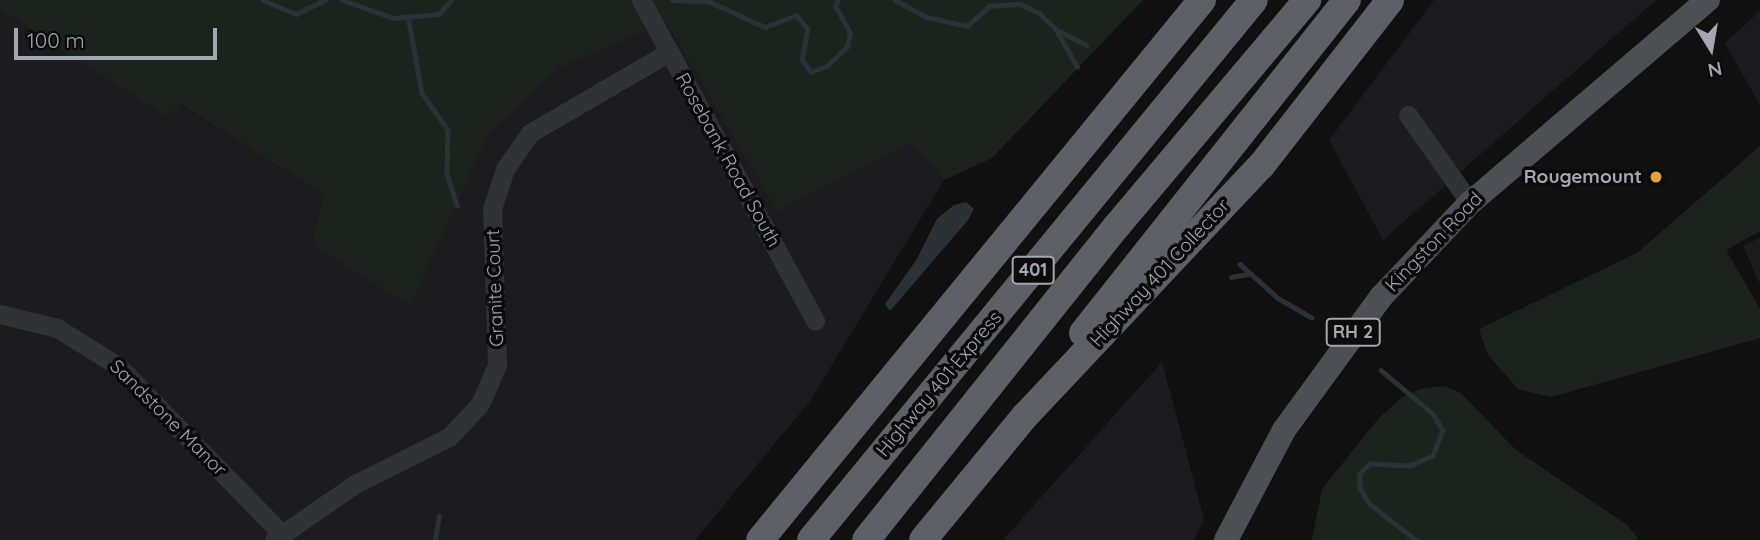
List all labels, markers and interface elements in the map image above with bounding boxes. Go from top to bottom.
scale bar [18,14,220,58]
north arrow [1676,14,1746,84]
text: 100 m [27,27,85,53]
text: N [1706,57,1724,83]
street label: Rosebank Road South [671,69,785,251]
place label: Rougemount [1524,166,1642,188]
marker: Rougemount [1648,169,1664,185]
street label: Kingston Road [1381,187,1487,297]
street label: Highway 401 Collector [1086,194,1234,352]
street label: Granite Court [482,229,508,347]
road number: 401 [1010,256,1056,284]
street label: Highway 401 Express [872,307,1006,461]
road number: RH 2 [1325,318,1381,346]
street label: Sandstone Manor [105,355,231,481]

